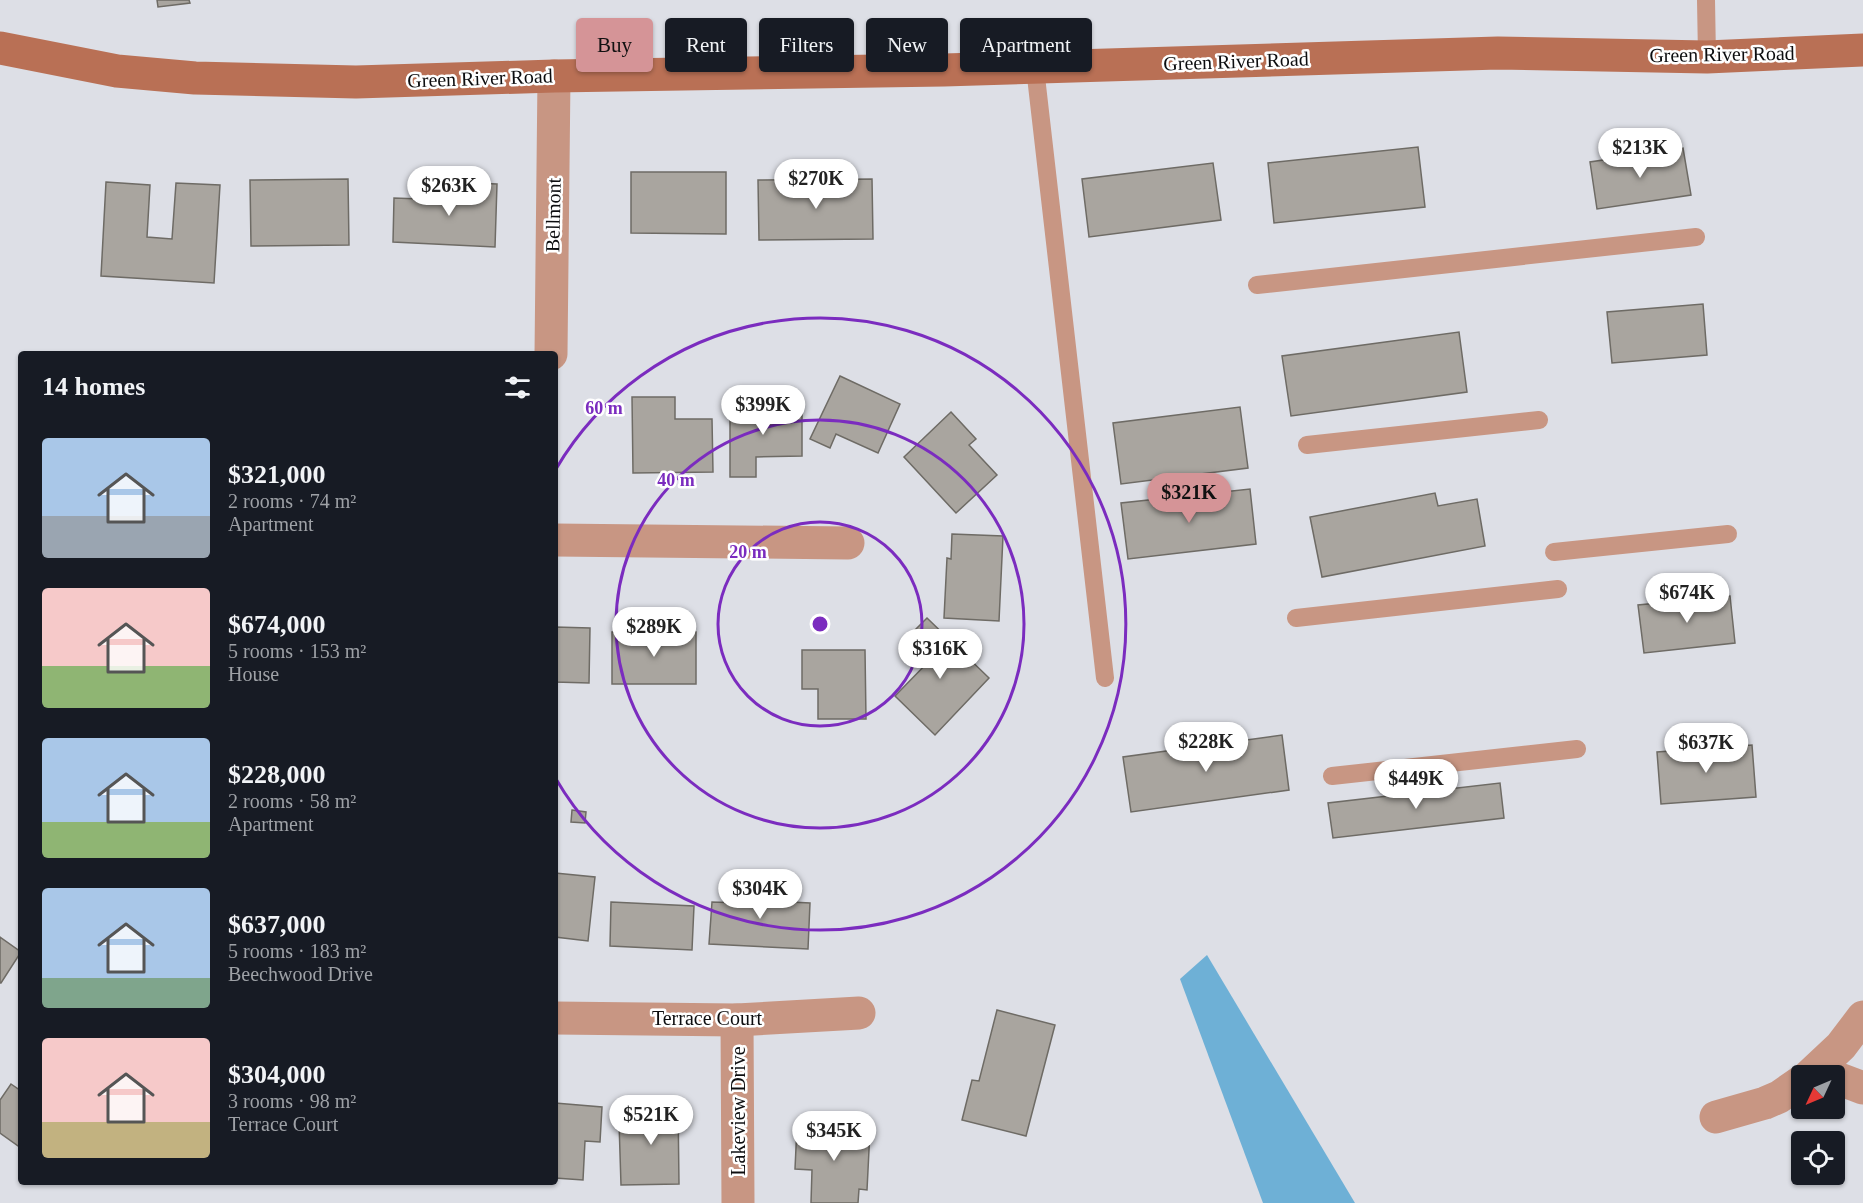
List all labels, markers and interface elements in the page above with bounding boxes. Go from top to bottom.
chip: Buy [576,18,653,72]
chip: Rent [665,18,747,72]
chip: Filters [759,18,854,72]
chip: New [866,18,948,72]
chip: Apartment [960,18,1092,72]
street label: Green River Road [1649,42,1795,66]
street label: Green River Road [1163,47,1309,75]
street label: Green River Road [407,64,553,92]
pin: $213K [1598,128,1682,179]
text: $213K [1612,136,1668,158]
pin: $270K [774,159,858,210]
pin: $263K [407,166,491,217]
text: $270K [788,167,844,189]
text: $263K [421,174,477,196]
street label: Bellmont [541,177,565,252]
icon: filters [501,371,534,404]
text: 14 homes [42,372,145,401]
pin: $399K [721,385,805,436]
text: $399K [735,393,791,415]
text: 60 m [585,398,623,418]
text: $321,000 [228,460,326,489]
icon: home [90,462,162,534]
text: 40 m [657,470,695,490]
pin: $321K [1147,473,1231,524]
text: $321K [1161,481,1217,503]
text: 2 rooms · 74 m² [228,490,356,512]
text: Apartment [228,513,314,535]
text: 20 m [729,542,767,562]
pin: $674K [1645,573,1729,624]
text: $674K [1659,581,1715,603]
pin: $289K [612,607,696,658]
text: $674,000 [228,610,326,639]
icon: home [90,612,162,684]
centre of rings [810,614,830,634]
text: $289K [626,615,682,637]
pin: $316K [898,629,982,680]
text: $316K [912,637,968,659]
text: 5 rooms · 153 m² [228,640,366,662]
text: House [228,663,279,685]
pin: $228K [1164,722,1248,773]
pin: $637K [1664,723,1748,774]
text: $228K [1178,730,1234,752]
text: $637K [1678,731,1734,753]
pin: $449K [1374,759,1458,810]
text: $228,000 [228,760,326,789]
icon: home [90,762,162,834]
text: $449K [1388,767,1444,789]
text: 2 rooms · 58 m² [228,790,356,812]
text: Apartment [228,813,314,835]
pin: $304K [718,869,802,920]
text: $304K [732,877,788,899]
text: $637,000 [228,910,326,939]
icon: home [90,912,162,984]
text: 5 rooms · 183 m² [228,940,366,962]
text: Beechwood Drive [228,963,373,985]
street label: Terrace Court [652,1007,763,1029]
street label: Lakeview Drive [727,1046,749,1176]
text: $304,000 [228,1060,326,1089]
icon: home [90,1062,162,1134]
north arrow [1791,1065,1845,1119]
map controls [1791,1065,1845,1185]
text: 3 rooms · 98 m² [228,1090,356,1112]
pin: $521K [609,1095,693,1146]
text: $521K [623,1103,679,1125]
pin: $345K [792,1111,876,1162]
text: Terrace Court [228,1113,338,1135]
text: $345K [806,1119,862,1141]
button: locate [1791,1131,1845,1185]

